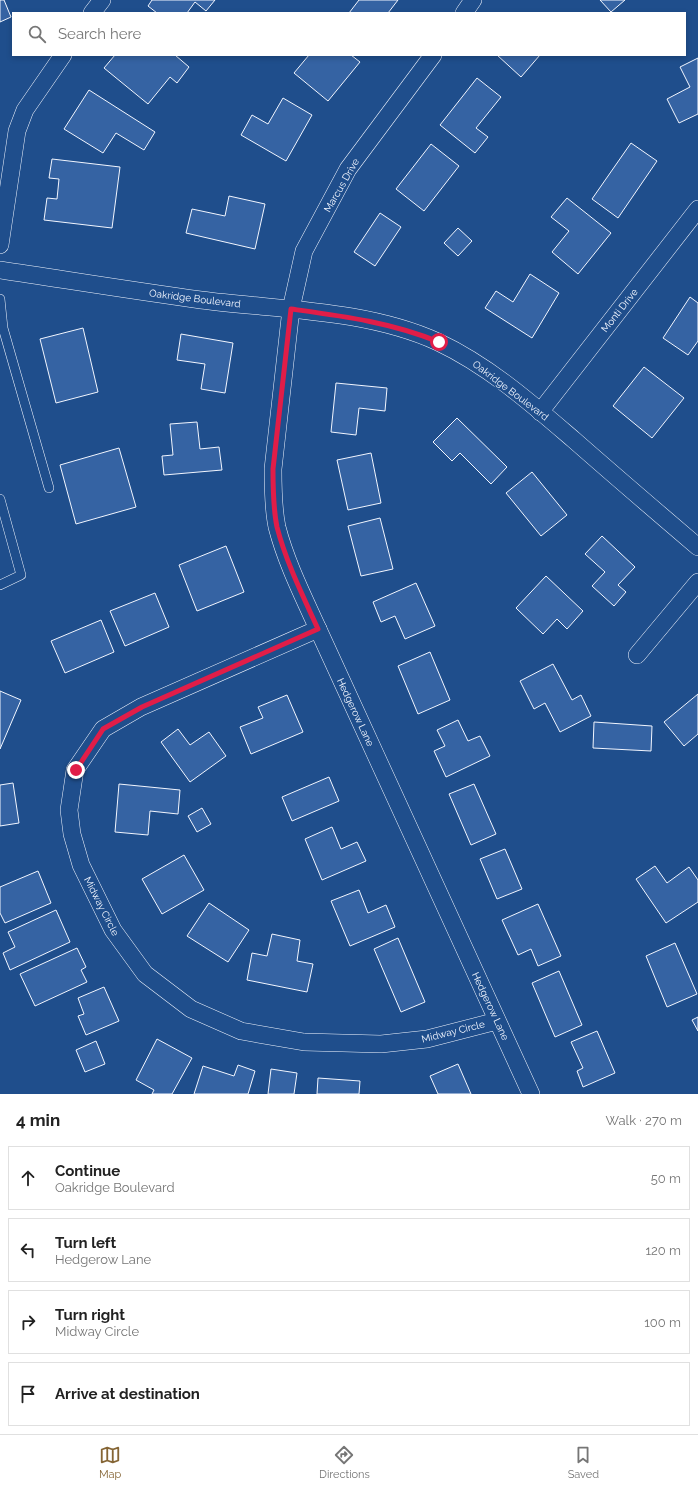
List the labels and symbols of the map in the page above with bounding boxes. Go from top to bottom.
street label: Marcus Drive [322,156,361,214]
street label: Monti Drive [599,286,640,334]
street label: Oakridge Boulevard [149,287,241,310]
route start [430,333,448,351]
street label: Oakridge Boulevard [471,358,551,422]
street label: Hedgerow Lane [335,676,376,748]
route end [67,761,85,779]
street label: Midway Circle [82,875,121,938]
street label: Hedgerow Lane [470,970,511,1042]
street label: Midway Circle [420,1018,486,1045]

